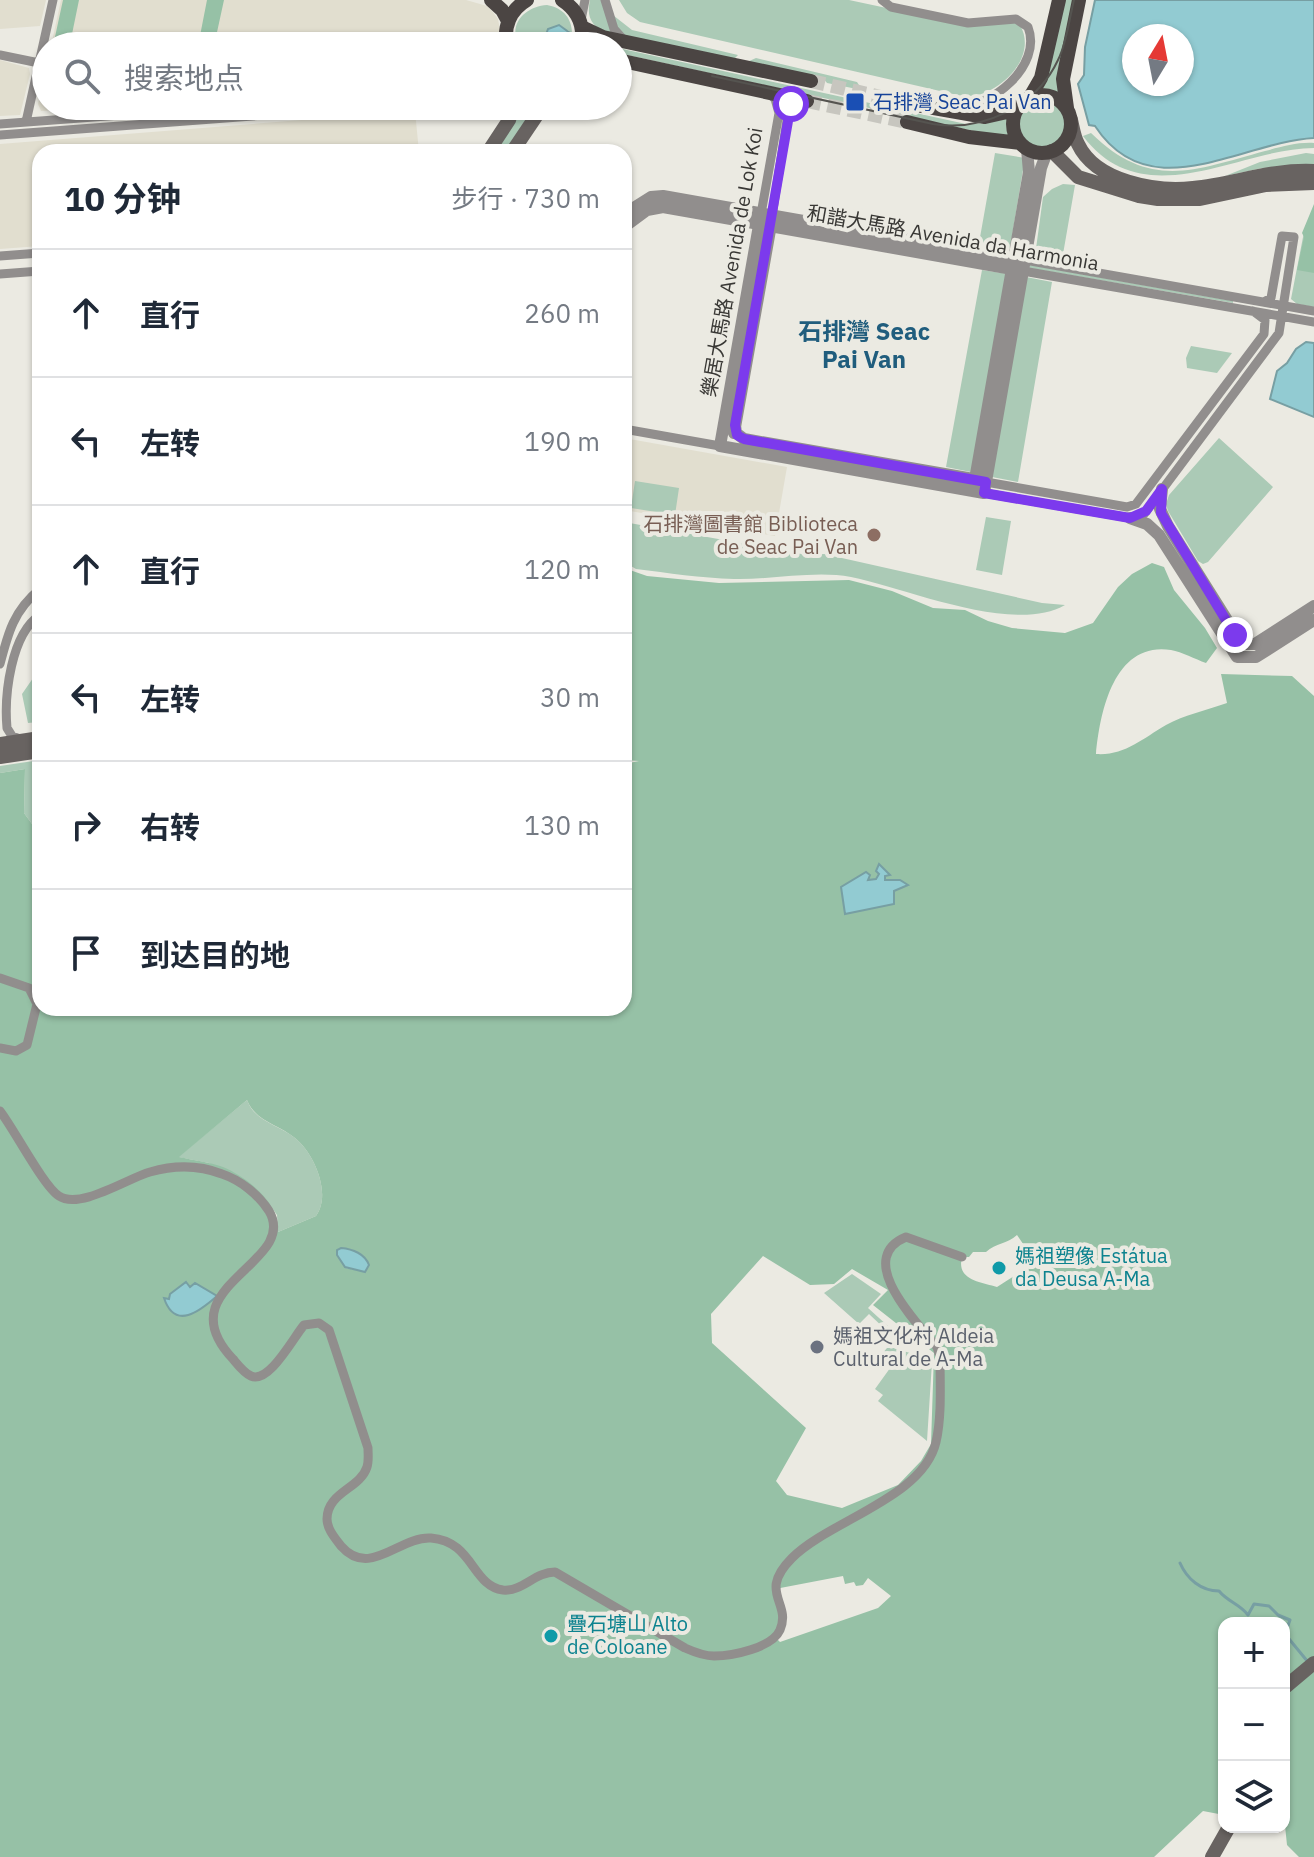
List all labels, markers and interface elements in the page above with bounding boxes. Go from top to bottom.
north arrow [1122,24,1194,96]
search box [32,32,632,120]
icon: search [60,54,104,98]
text: 搜索地点 [124,58,244,97]
route start [773,86,809,122]
place label: 石排灣 Seac Pai Van [873,88,1052,115]
marker: 石排灣 Seac Pai Van [844,91,866,113]
street label: 樂居大馬路 Avenida de Lok Koi [694,125,769,399]
text: 10 分钟 [64,176,181,220]
text: 步行 · 730 m [452,181,600,215]
street label: 和諧大馬路 Avenida da Harmonia [805,199,1102,277]
icon: ahead [64,291,108,335]
text: 直行 [140,295,200,334]
text: 260 m [524,296,600,330]
district label: 石排灣 Seac Pai Van [798,315,930,375]
icon: left [64,419,108,463]
text: 左转 [140,423,200,462]
text: 190 m [524,424,600,458]
place label: 石排灣圖書館 Biblioteca de Seac Pai Van [643,510,858,560]
marker: 石排灣圖書館 Biblioteca de Seac Pai Van [865,526,883,544]
icon: ahead [64,547,108,591]
text: 直行 [140,551,200,590]
text: 120 m [524,552,600,586]
route end [1217,617,1253,653]
icon: left [64,675,108,719]
text: 左转 [140,679,200,718]
text: 30 m [540,680,600,714]
icon: right [64,803,108,847]
text: 右转 [140,807,200,846]
text: 130 m [524,808,600,842]
icon: arrive [64,931,108,975]
text: 到达目的地 [140,935,290,974]
place label: 媽祖塑像 Estátua da Deusa A-Ma [1015,1242,1168,1292]
marker: 媽祖塑像 Estátua da Deusa A-Ma [990,1259,1008,1277]
place label: 媽祖文化村 Aldeia Cultural de A-Ma [833,1322,995,1372]
marker: 媽祖文化村 Aldeia Cultural de A-Ma [808,1338,826,1356]
place label: 疊石塘山 Alto de Coloane [567,1610,688,1660]
map controls [1218,1617,1290,1833]
button: + [1218,1617,1290,1689]
marker: 疊石塘山 Alto de Coloane [542,1627,560,1645]
button: − [1218,1689,1290,1761]
button: layers [1218,1761,1290,1833]

